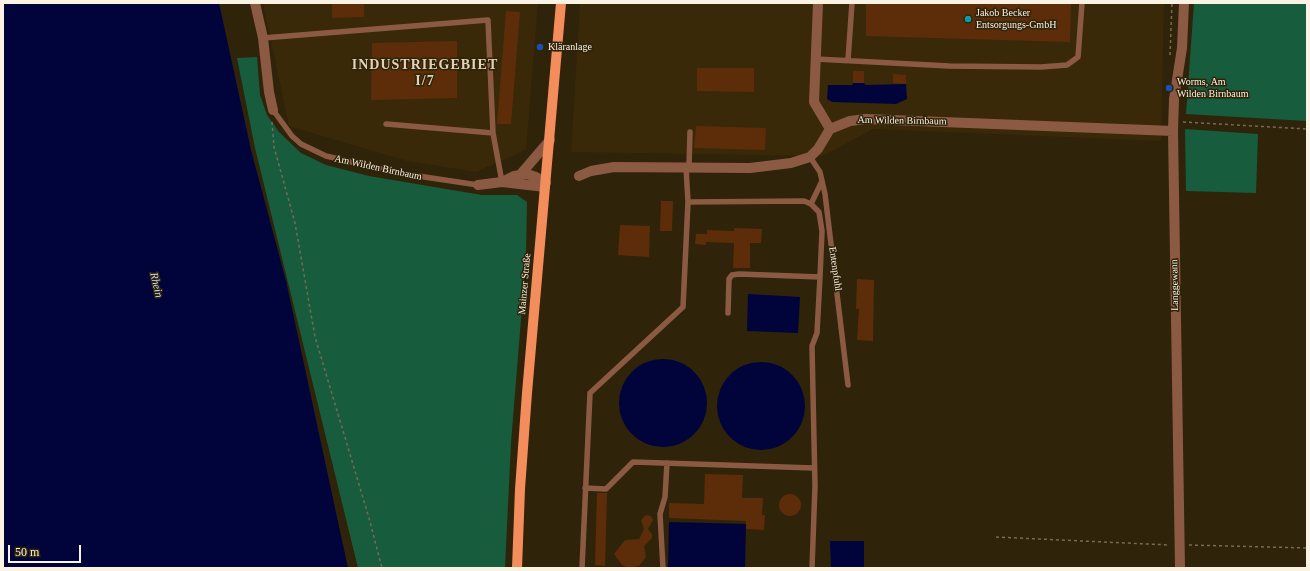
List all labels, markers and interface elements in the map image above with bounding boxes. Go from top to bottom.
place label: Jakob Becker Entsorgungs-GmbH [976,7,1056,30]
marker: Jakob Becker Entsorgungs-GmbH [963,14,973,24]
place label: Kläranlage [548,41,592,53]
marker: Kläranlage [535,42,545,52]
district label: INDUSTRIEGEBIET I/7 [352,57,498,90]
place label: Worms, Am Wilden Birnbaum [1177,76,1249,100]
marker: Worms, Am Wilden Birnbaum [1164,83,1174,93]
street label: Am Wilden Birnbaum [857,114,947,128]
street label: Am Wilden Birnbaum [333,153,423,183]
street label: Entenpfuhl [826,246,844,292]
street label: Mainzer Straße [516,253,534,315]
street label: Langgewann [1169,259,1181,311]
water label: Rhein [147,271,165,299]
scale bar [10,537,83,563]
text: 50 m [15,545,39,559]

